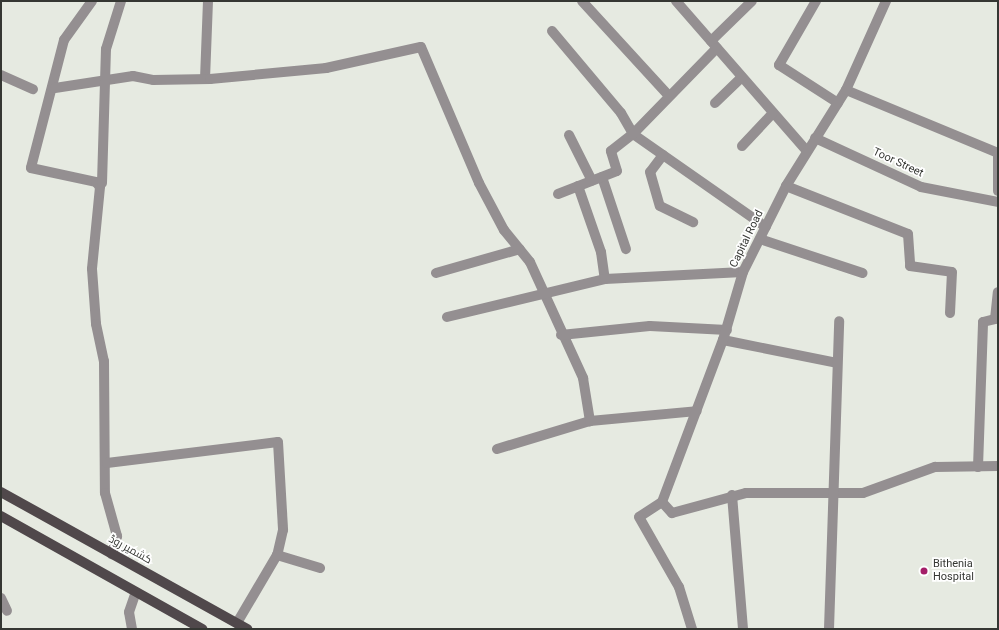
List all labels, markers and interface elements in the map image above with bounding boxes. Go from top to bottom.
street label: Toor Street [871,146,925,180]
street label: Capital Road [727,208,767,270]
street label: کشمیر روڈ [106,533,154,567]
place label: Bithenia Hospital [933,558,974,584]
marker: Bithenia Hospital [918,565,930,577]

